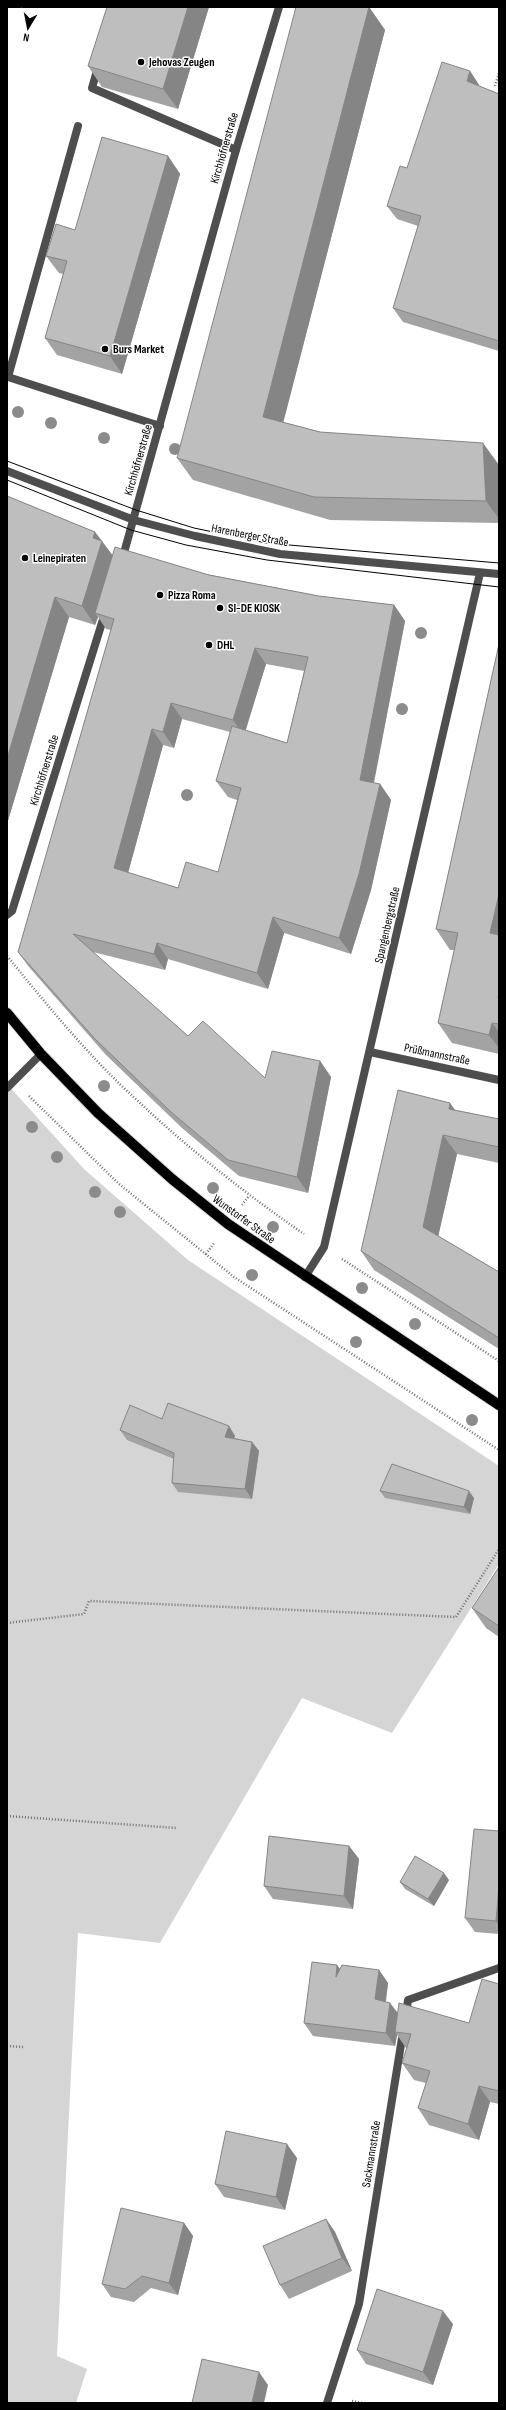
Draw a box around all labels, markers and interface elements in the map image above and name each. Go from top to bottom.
north arrow [8,8,48,48]
text: N [22,30,30,44]
place label: Jehovas Zeugen [148,55,214,70]
marker: Jehovas Zeugen [136,57,146,67]
street label: Kirchhöfnerstraße [207,111,242,185]
place label: Burs Market [113,342,164,357]
marker: Burs Market [100,344,110,354]
street label: Kirchhöfnerstraße [121,423,156,497]
street label: Harenberger Straße [210,521,290,550]
place label: Leinepiraten [33,551,86,566]
marker: Leinepiraten [20,553,30,563]
place label: Pizza Roma [168,588,216,603]
marker: Pizza Roma [155,590,165,600]
place label: SI-DE KIOSK [228,601,280,616]
marker: SI-DE KIOSK [215,603,225,613]
place label: DHL [217,638,235,653]
marker: DHL [204,640,214,650]
street label: Kirchhöfnerstraße [27,733,62,807]
street label: Spangenbergstraße [371,885,404,965]
street label: Prüßmannstraße [403,1040,471,1069]
street label: Wunstorfer Straße [209,1192,278,1247]
street label: Sackmannstraße [359,2119,384,2189]

